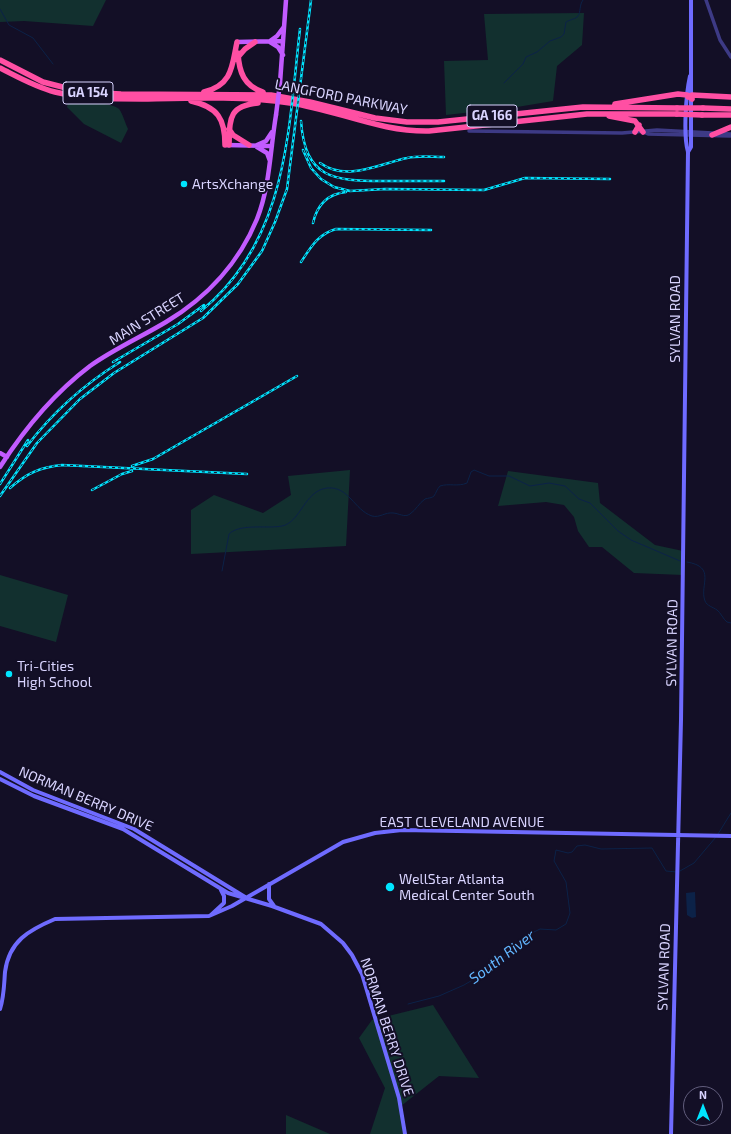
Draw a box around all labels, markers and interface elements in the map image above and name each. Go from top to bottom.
street label: LANGFORD PARKWAY [273,76,409,118]
road number: GA 154 [63,82,113,104]
road number: GA 166 [467,105,517,127]
place label: ArtsXchange [192,176,273,192]
marker: ArtsXchange [179,179,189,189]
street label: SYLVAN ROAD [667,275,683,363]
street label: MAIN STREET [106,289,188,349]
street label: SYLVAN ROAD [663,599,681,687]
place label: Tri-Cities High School [17,658,92,690]
marker: Tri-Cities High School [4,669,14,679]
street label: NORMAN BERRY DRIVE [16,763,156,835]
street label: EAST CLEVELAND AVENUE [380,814,544,830]
place label: WellStar Atlanta Medical Center South [399,871,535,904]
marker: WellStar Atlanta Medical Center South [384,881,396,893]
street label: SYLVAN ROAD [654,923,674,1011]
water label: South River [465,926,539,988]
street label: NORMAN BERRY DRIVE [357,956,417,1098]
north arrow [683,1086,723,1126]
text: N [699,1088,707,1101]

